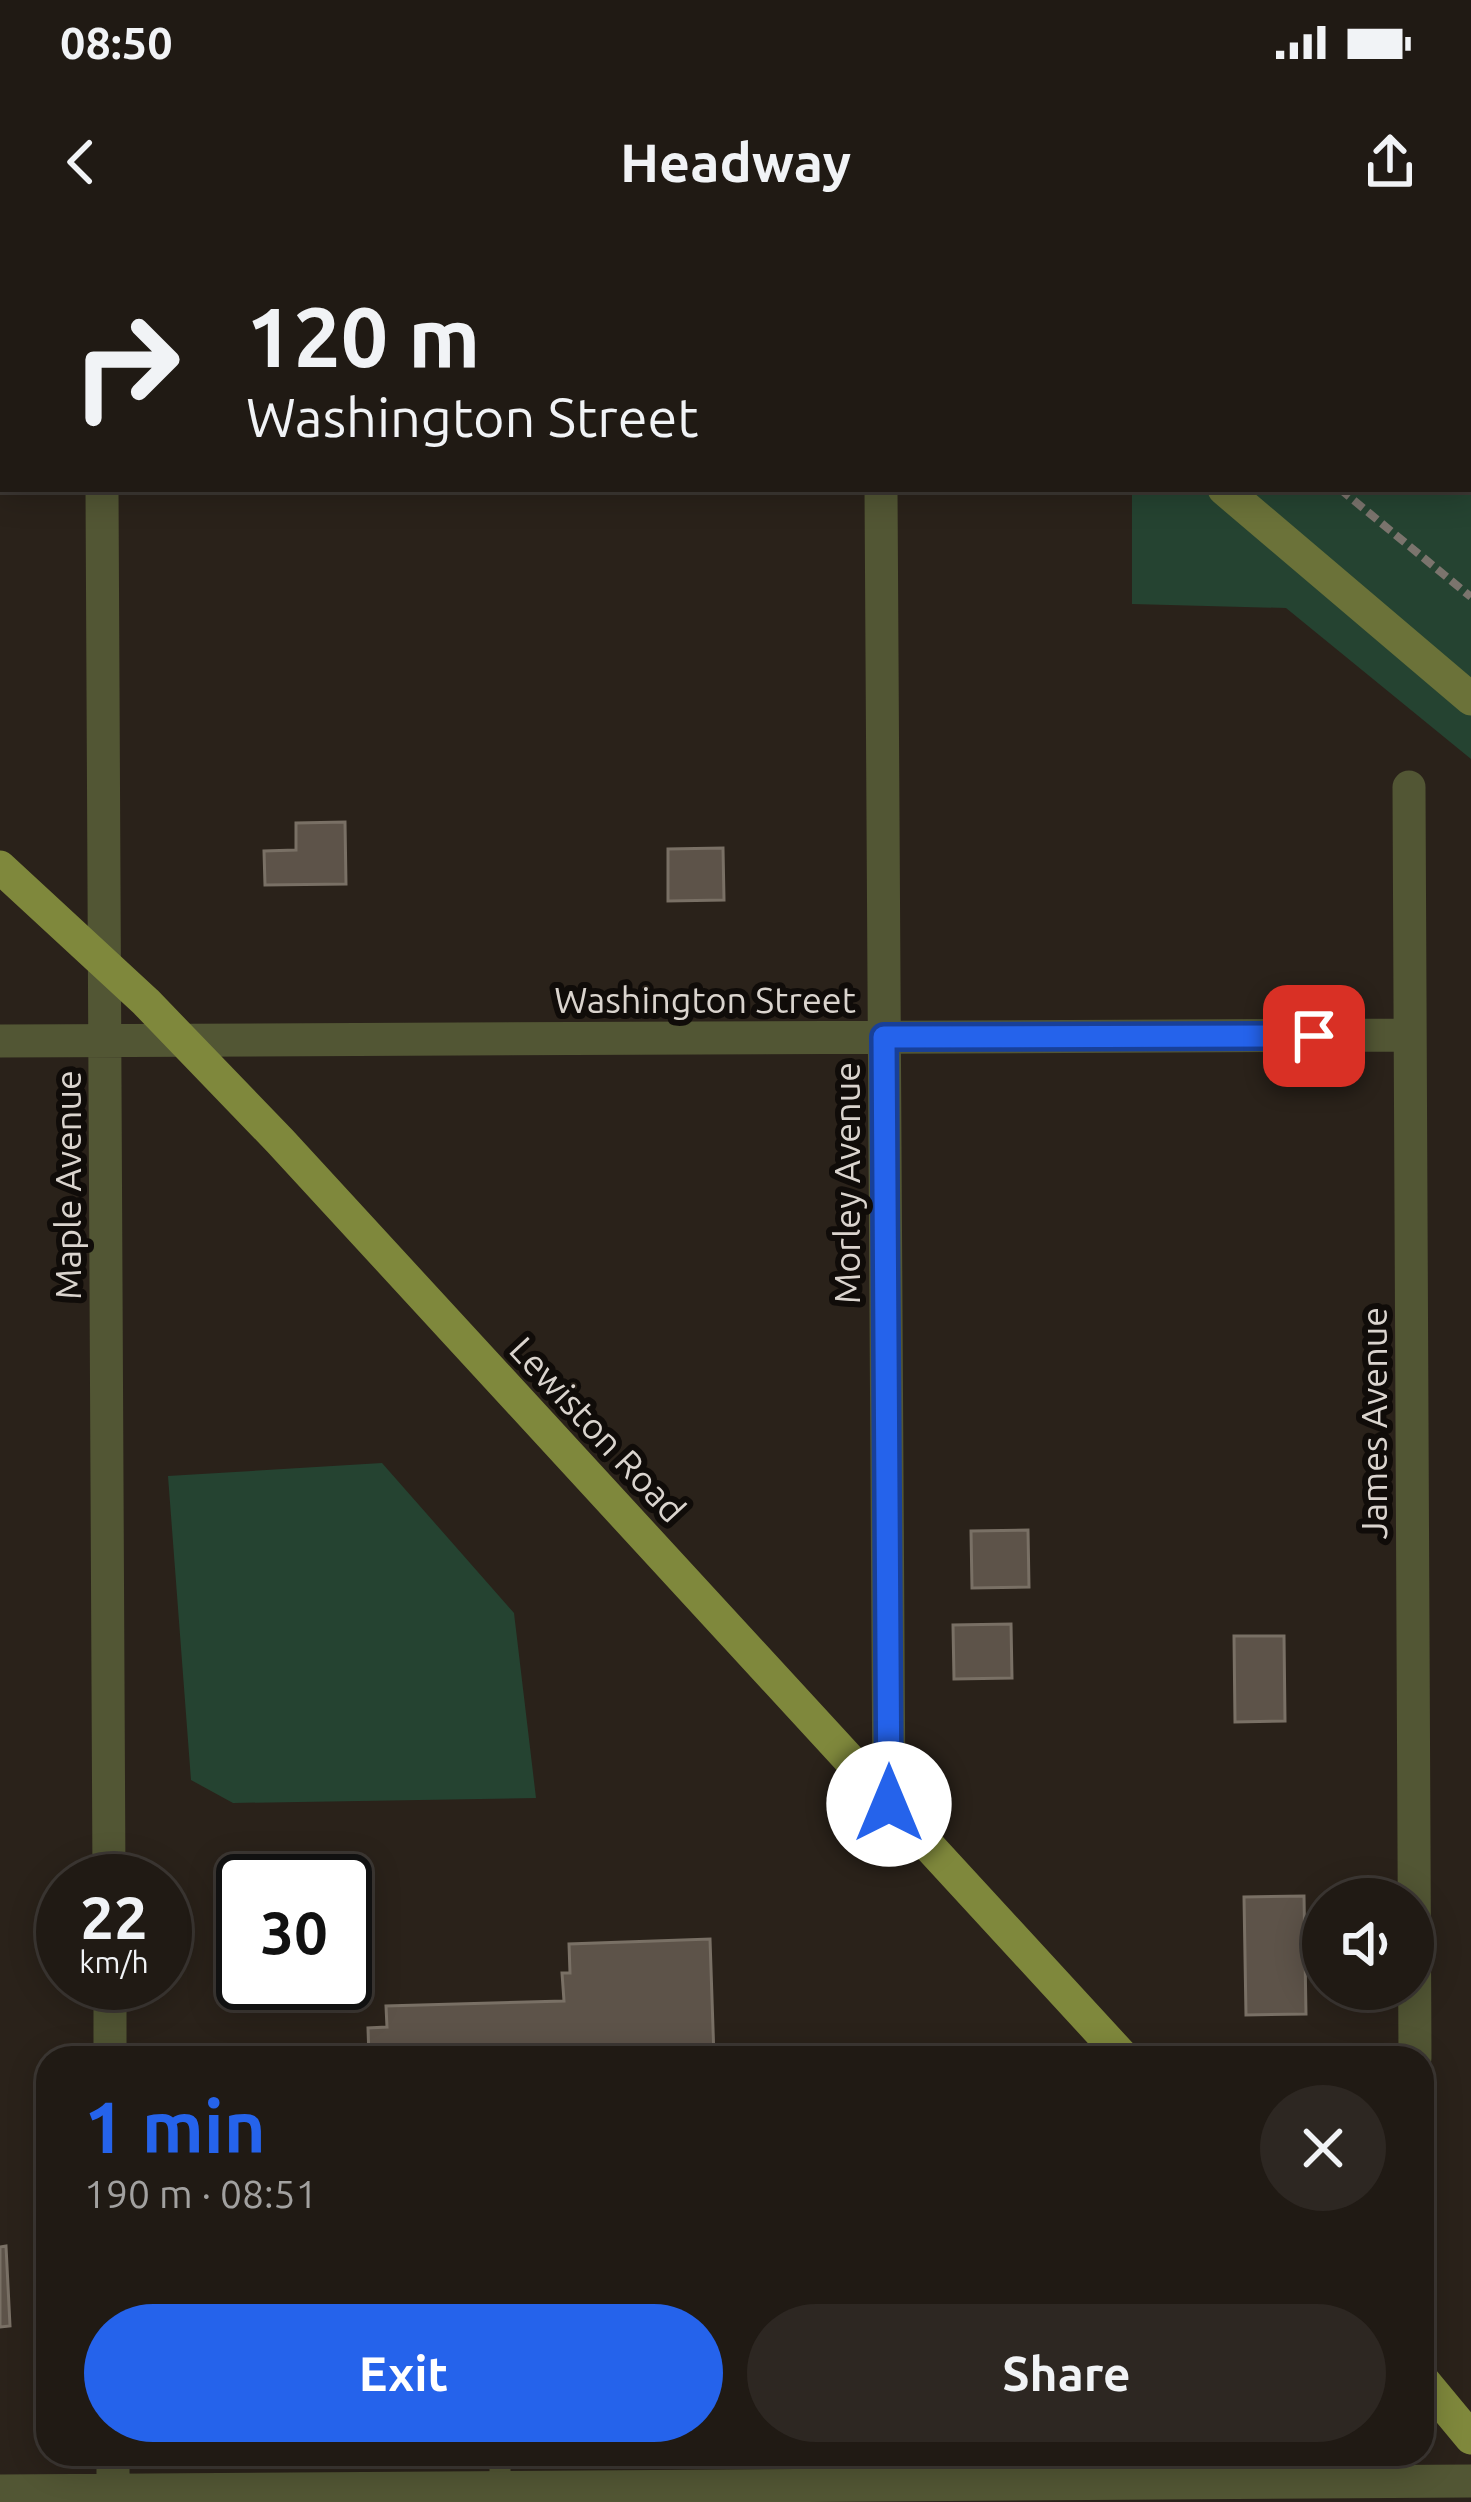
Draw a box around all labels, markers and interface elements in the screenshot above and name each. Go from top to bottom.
text: 08:50 [60,17,173,68]
icon: back [48,129,114,195]
icon: share [1357,129,1423,195]
text: Headway [620,132,851,192]
icon: right [48,288,204,444]
text: 120 m [246,289,480,383]
text: Washington Street [246,387,699,447]
street label: Washington Street [554,979,856,1020]
pin [1263,985,1365,1087]
icon: arrive [1281,1003,1347,1069]
street label: Morley Avenue [826,1062,867,1304]
street label: Maple Avenue [47,1070,88,1300]
street label: James Avenue [1353,1307,1394,1539]
street label: Lewiston Road [502,1328,694,1530]
position arrow [826,1741,952,1867]
speed limit sign: 30 [216,1854,372,2010]
map controls [1302,1878,1434,2010]
button: sound [1302,1878,1434,2010]
text: 22 [80,1883,148,1950]
text: km/h [79,1945,149,1979]
button: close [1260,2085,1386,2211]
text: 1 min [84,2086,266,2167]
text: 190 m · 08:51 [84,2172,318,2215]
button: Exit [84,2304,723,2442]
button: Share [747,2304,1386,2442]

